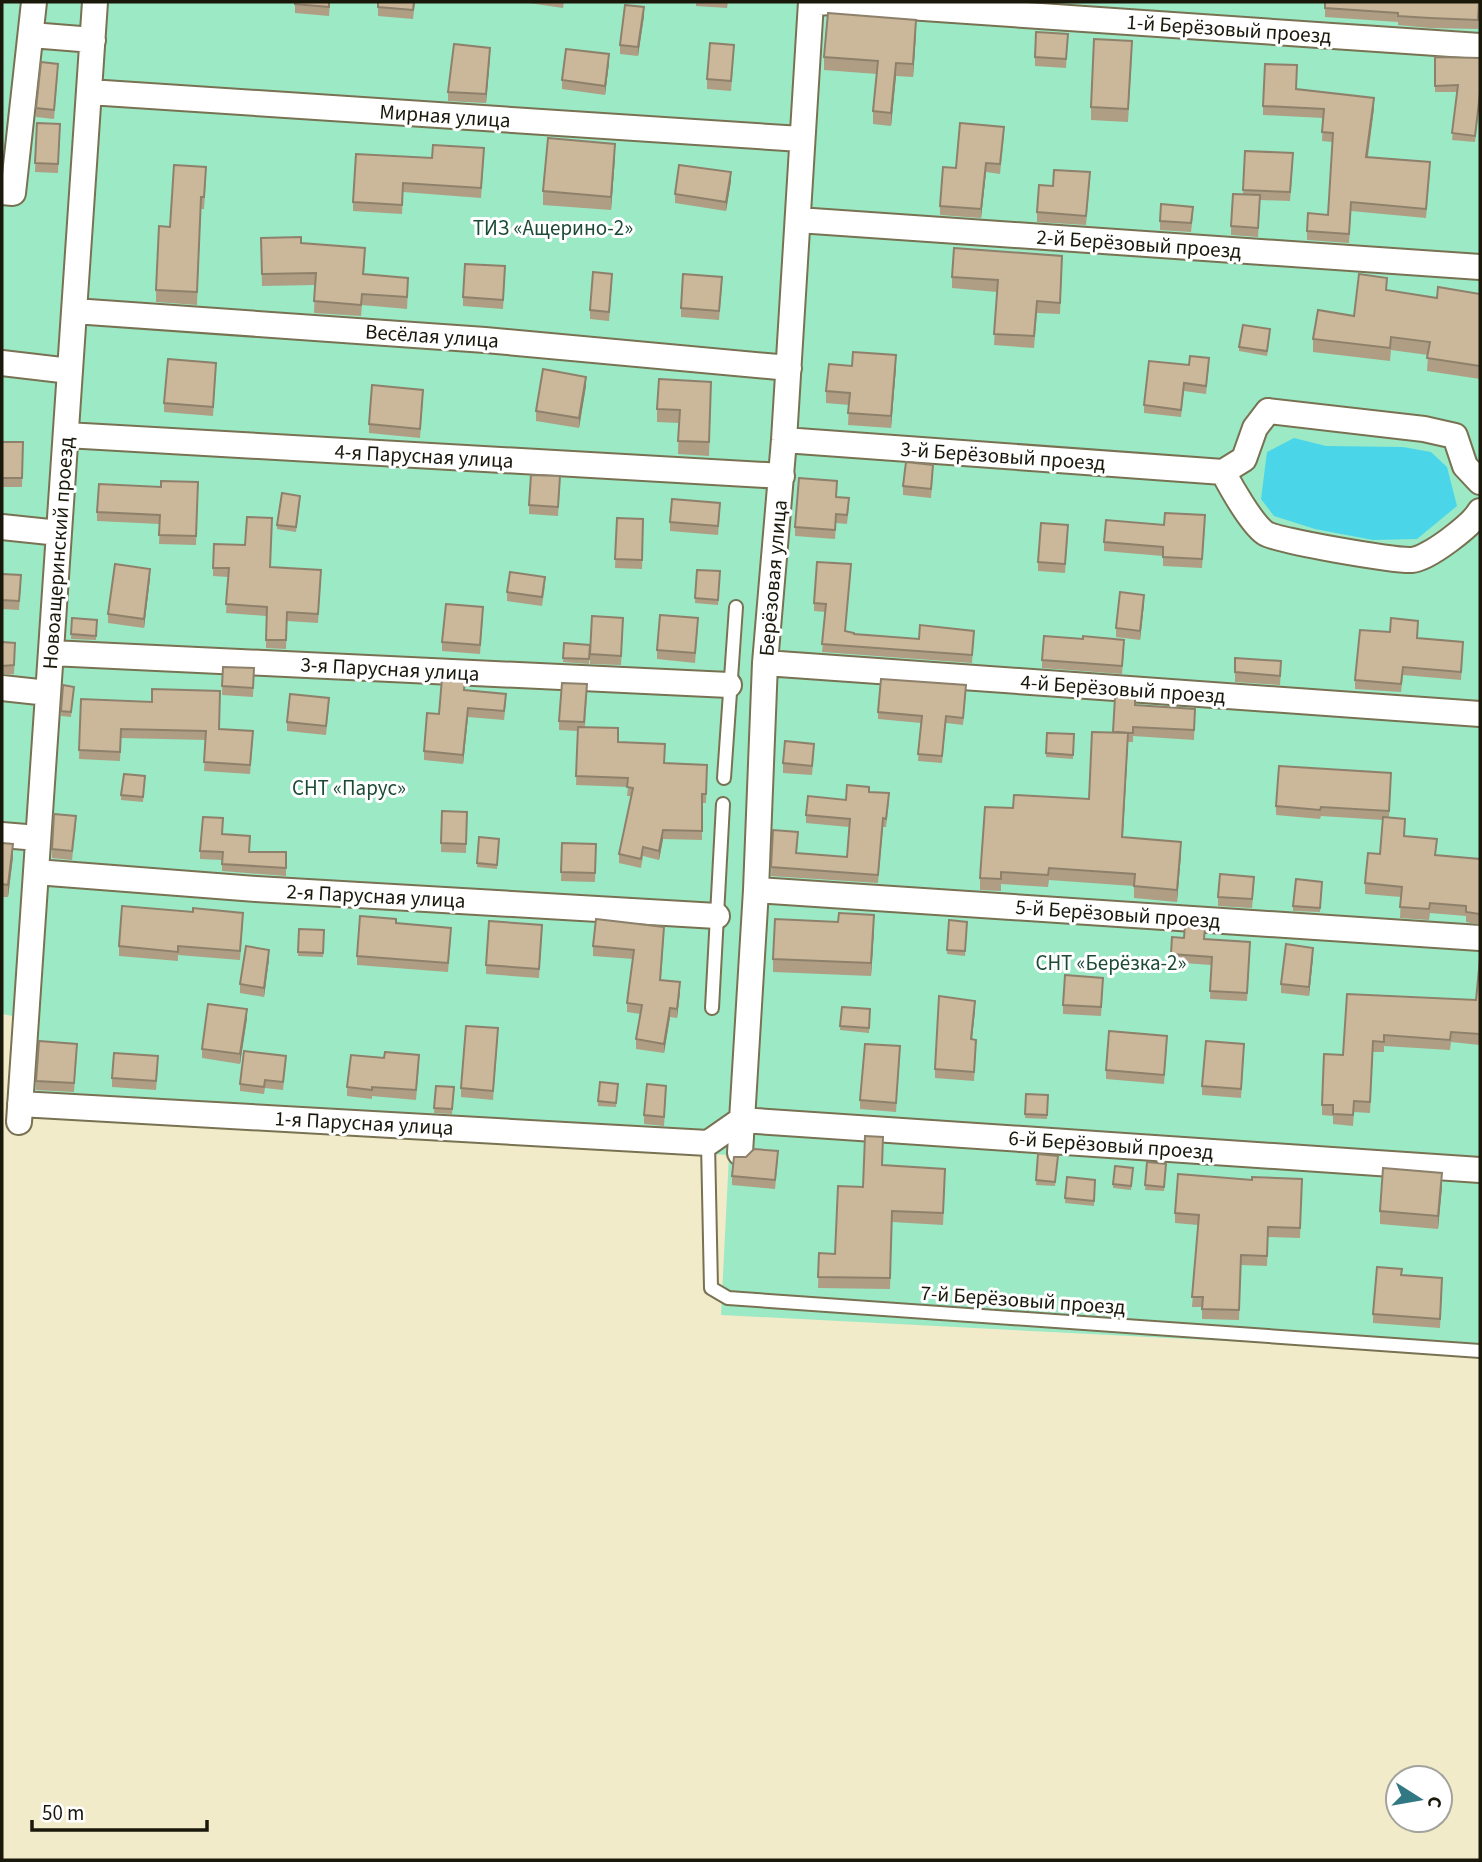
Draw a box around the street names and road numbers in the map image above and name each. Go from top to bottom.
street label: 1-й Берёзовый проезд [1126,7,1332,51]
street label: Мирная улица [378,96,512,136]
street label: 2-й Берёзовый проезд [1036,222,1242,266]
street label: Весёлая улица [364,316,500,356]
street label: 3-й Берёзовый проезд [900,434,1106,478]
street label: Новоащеринский проезд [35,436,81,670]
street label: 4-я Парусная улица [334,436,514,476]
street label: Берёзовая улица [751,499,795,657]
street label: 3-я Парусная улица [300,649,480,689]
street label: 4-й Берёзовый проезд [1020,667,1226,711]
street label: 2-я Парусная улица [286,876,466,916]
street label: 5-й Берёзовый проезд [1015,892,1221,936]
street label: 1-я Парусная улица [274,1103,454,1143]
street label: 6-й Берёзовый проезд [1008,1123,1214,1167]
street label: 7-й Берёзовый проезд [920,1278,1126,1322]

